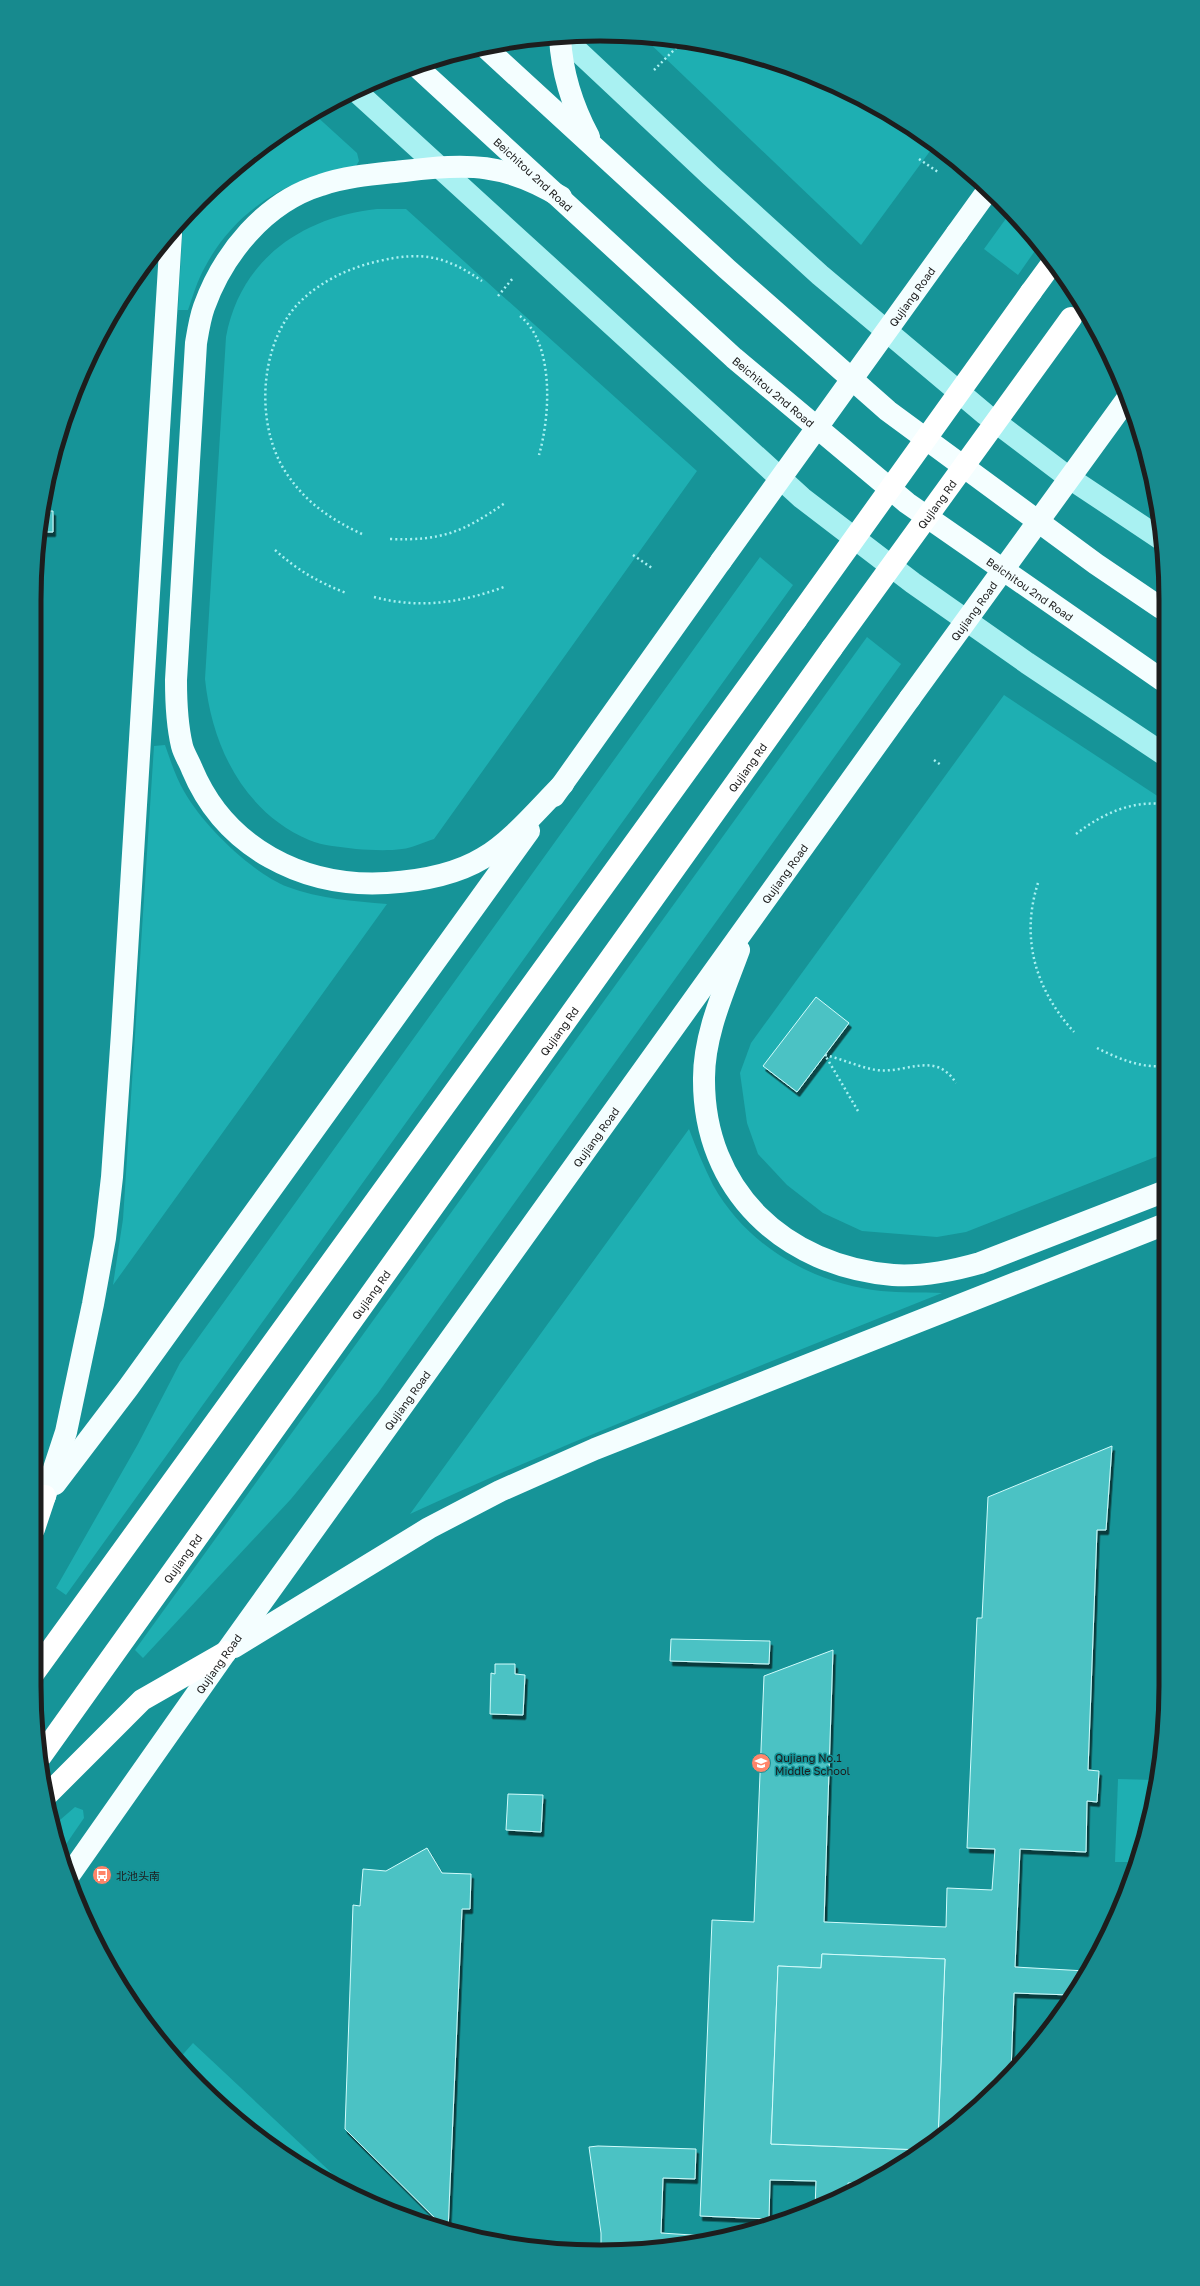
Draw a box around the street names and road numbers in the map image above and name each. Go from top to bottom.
street label: Beichitou 2nd Road [491,134,576,213]
street label: Qujiang Road [886,264,937,329]
street label: Beichitou 2nd Road [730,353,817,429]
street label: Qujiang Rd [914,477,958,531]
street label: Beichitou 2nd Road [985,554,1076,623]
street label: Qujiang Road [948,578,999,643]
street label: Qujiang Rd [725,740,769,794]
street label: Qujiang Road [759,841,810,906]
street label: Qujiang Rd [537,1004,581,1058]
street label: Qujiang Road [570,1104,621,1169]
street label: Qujiang Rd [348,1267,392,1322]
street label: Qujiang Road [381,1368,432,1432]
street label: Qujiang Rd [160,1531,204,1585]
street label: Qujiang Road [193,1631,244,1696]

